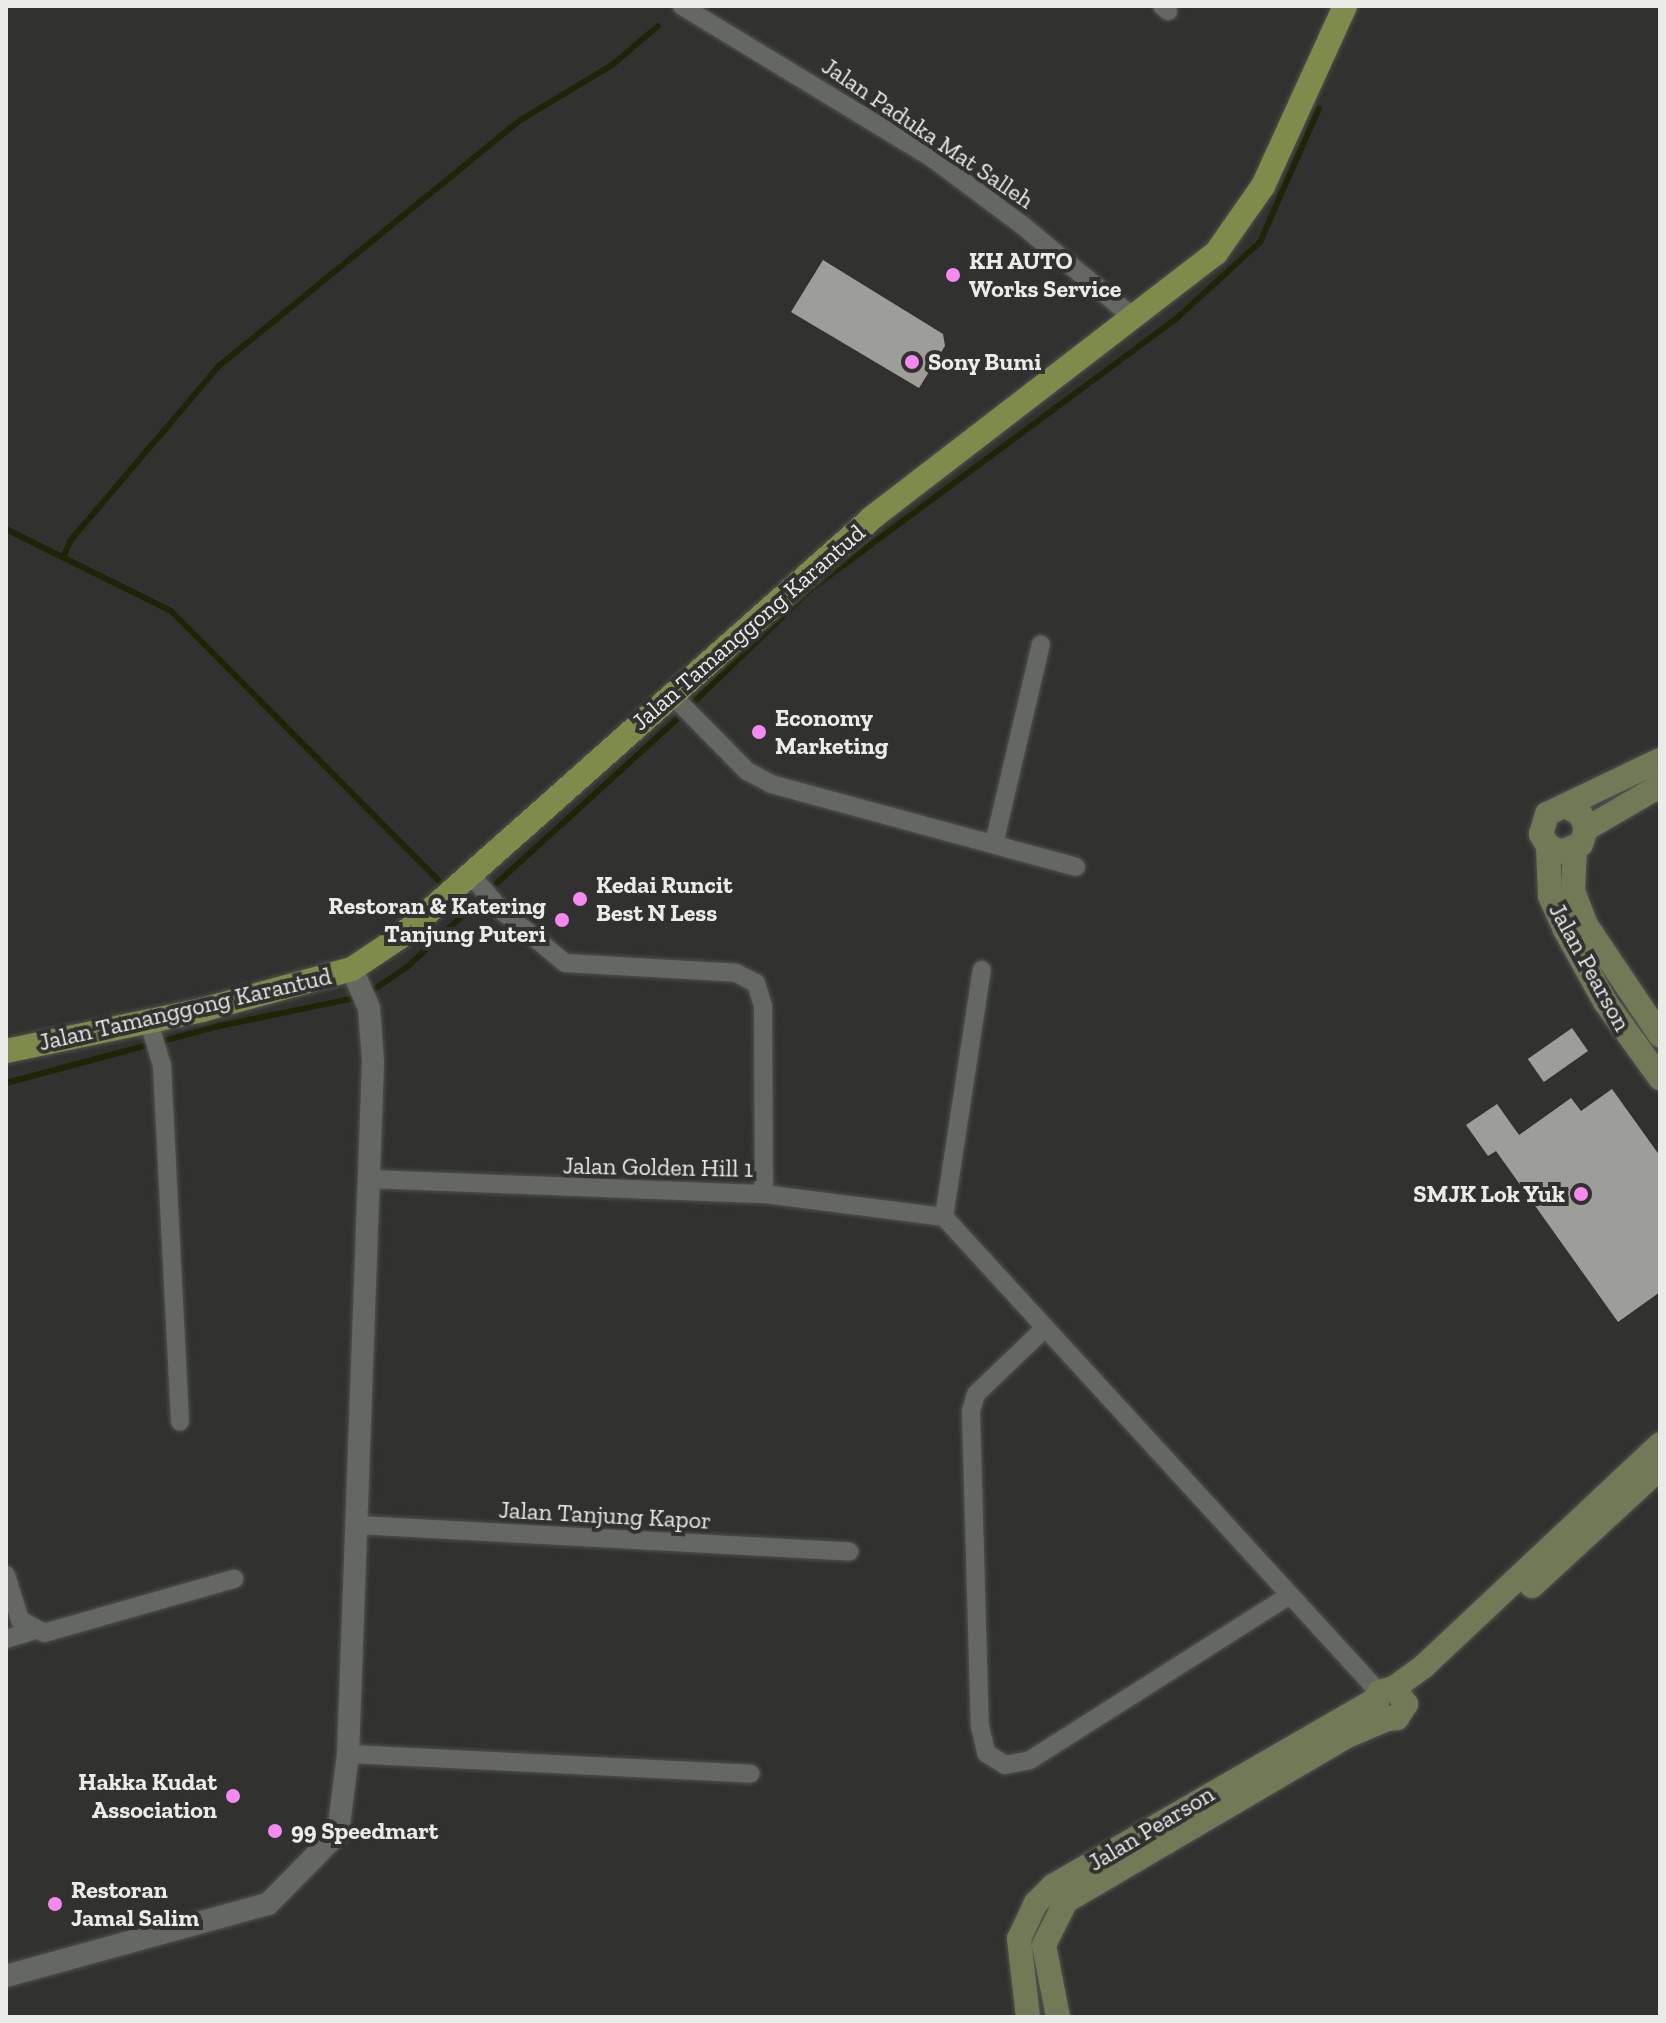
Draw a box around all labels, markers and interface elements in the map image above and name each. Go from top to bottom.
street label: Jalan Paduka Mat Salleh [817,51,1039,215]
place label: KH AUTO Works Service [969,247,1121,303]
marker: KH AUTO Works Service [944,266,962,284]
place label: Sony Bumi [928,348,1042,376]
marker: Sony Bumi [903,353,921,371]
street label: Jalan Tamanggong Karantud [625,518,871,736]
place label: Economy Marketing [775,704,888,760]
marker: Economy Marketing [750,723,768,741]
place label: Kedai Runcit Best N Less [596,871,733,927]
marker: Kedai Runcit Best N Less [571,890,589,908]
place label: Restoran & Katering Tanjung Puteri [328,892,546,948]
street label: Jalan Pearson [1543,898,1637,1036]
marker: Restoran & Katering Tanjung Puteri [553,911,571,929]
street label: Jalan Tamanggong Karantud [36,961,334,1057]
street label: Jalan Golden Hill 1 [563,1151,753,1183]
place label: SMJK Lok Yuk [1412,1180,1565,1208]
marker: SMJK Lok Yuk [1572,1185,1590,1203]
street label: Jalan Tanjung Kapor [498,1495,712,1535]
place label: Hakka Kudat Association [78,1768,217,1824]
street label: Jalan Pearson [1083,1779,1219,1877]
marker: Hakka Kudat Association [224,1787,242,1805]
place label: 99 Speedmart [291,1817,438,1845]
marker: 99 Speedmart [266,1822,284,1840]
place label: Restoran Jamal Salim [71,1876,199,1932]
marker: Restoran Jamal Salim [46,1895,64,1913]

